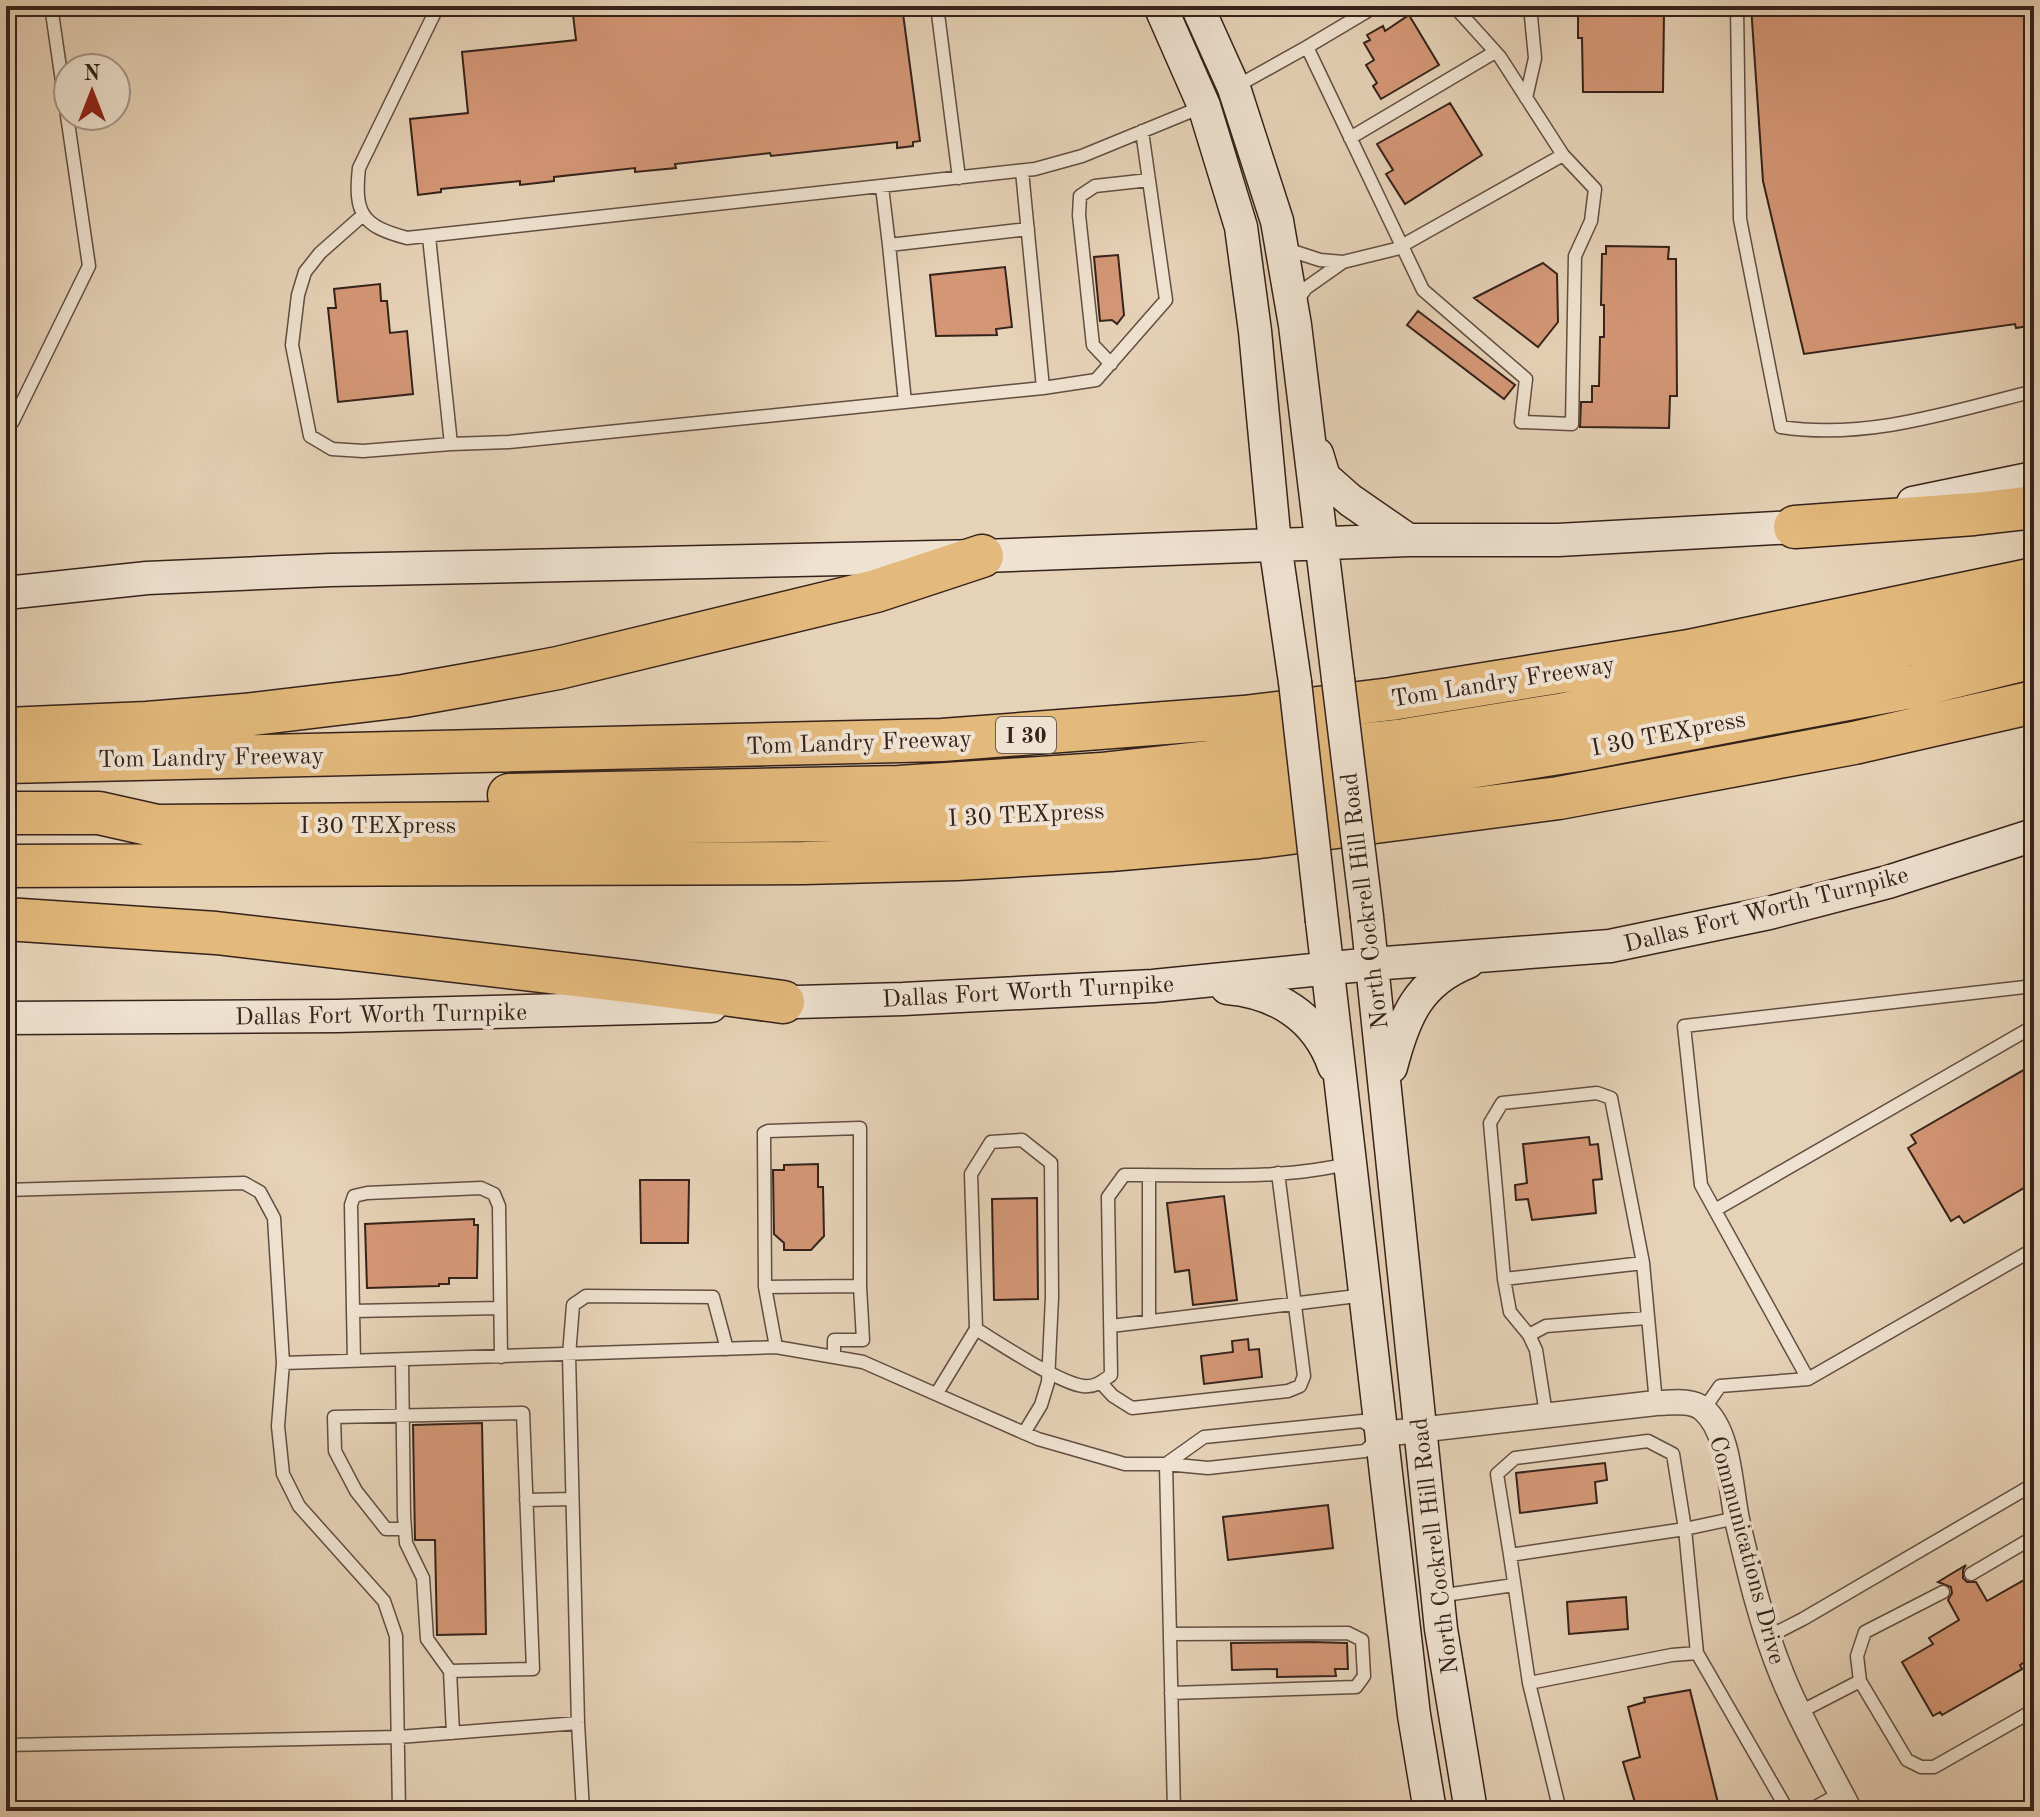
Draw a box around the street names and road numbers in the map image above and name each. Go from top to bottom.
street label: Tom Landry Freeway [1390,653,1617,713]
street label: I 30 TEXpress [1589,708,1748,762]
road number: I 30 [996,717,1056,753]
street label: Tom Landry Freeway [746,728,973,760]
street label: Tom Landry Freeway [98,745,325,773]
street label: North Cockrell Hill Road [1338,771,1394,1030]
street label: I 30 TEXpress [947,800,1105,832]
street label: I 30 TEXpress [300,815,456,839]
street label: Dallas Fort Worth Turnpike [1622,864,1911,958]
street label: Dallas Fort Worth Turnpike [882,973,1175,1013]
street label: Dallas Fort Worth Turnpike [235,1001,527,1031]
street label: North Cockrell Hill Road [1408,1416,1464,1675]
street label: Communications Drive [1704,1434,1788,1667]

